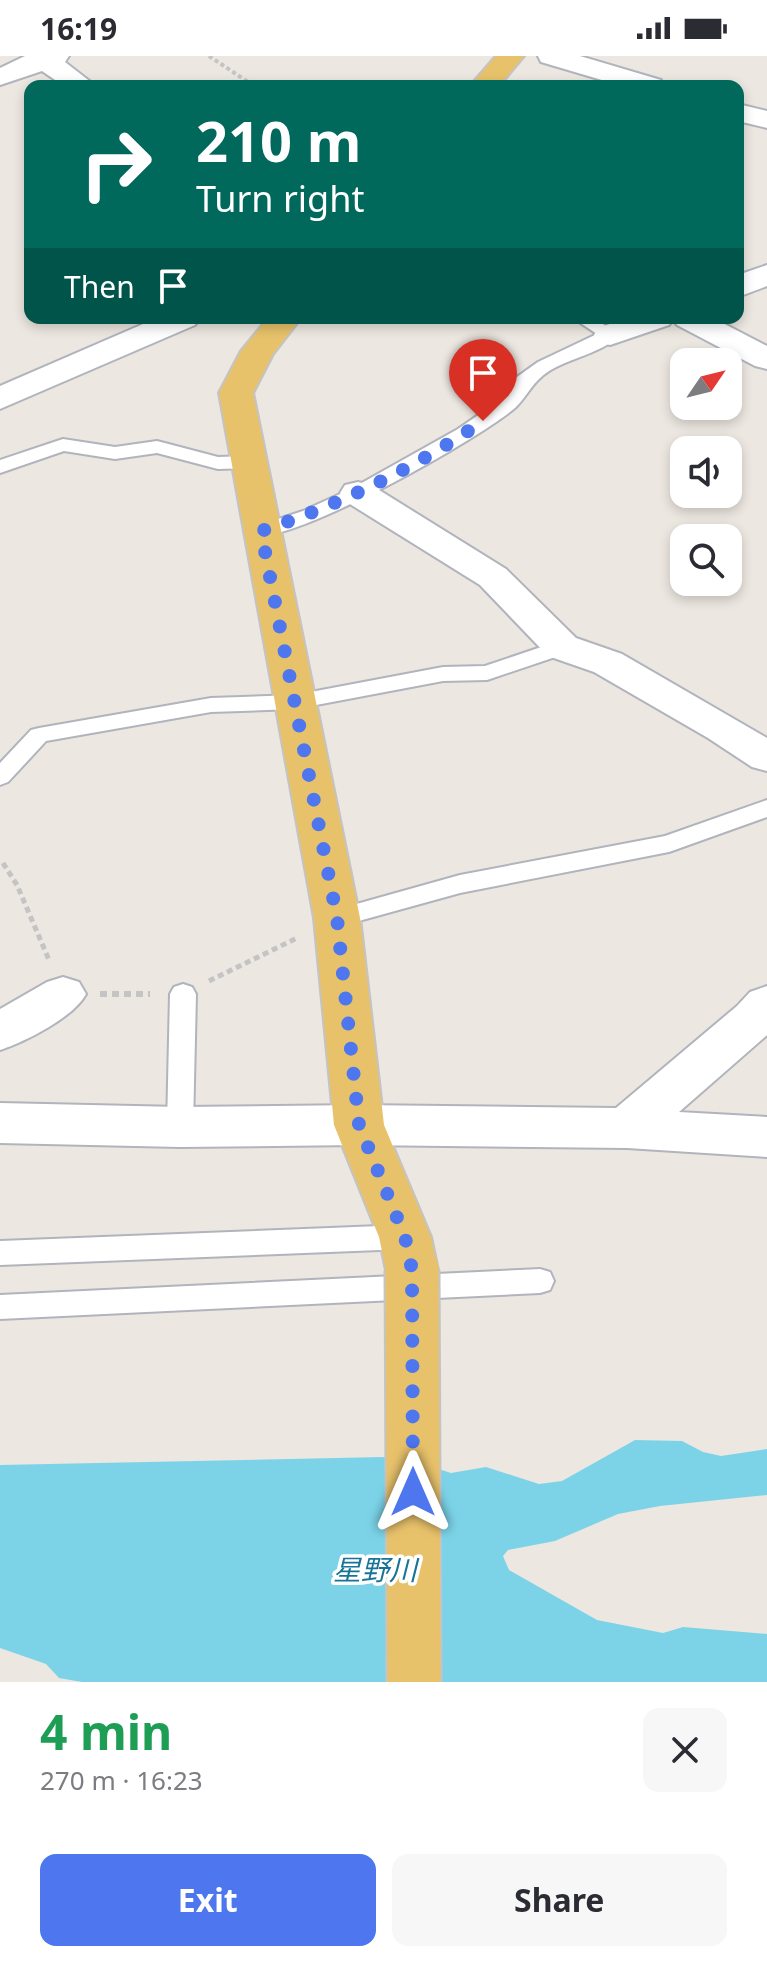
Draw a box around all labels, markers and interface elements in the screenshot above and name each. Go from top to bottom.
text: 16:19 [40,8,117,49]
text: 210 m [196,102,361,178]
icon: right [64,112,168,216]
text: Turn right [196,174,364,223]
icon: arrive [151,264,195,308]
text: Then [64,266,135,307]
pin [449,339,517,421]
north arrow [670,348,742,420]
map controls [670,348,742,596]
icon: arrive [461,351,505,395]
button: sound [670,436,742,508]
button: search [670,524,742,596]
position arrow [371,1450,455,1534]
water label: 星野川 [333,1550,420,1588]
text: 4 min [40,1699,172,1764]
button: close [643,1708,727,1792]
text: 270 m · 16:23 [40,1762,203,1798]
button: Exit [40,1854,376,1946]
button: Share [392,1854,727,1946]

